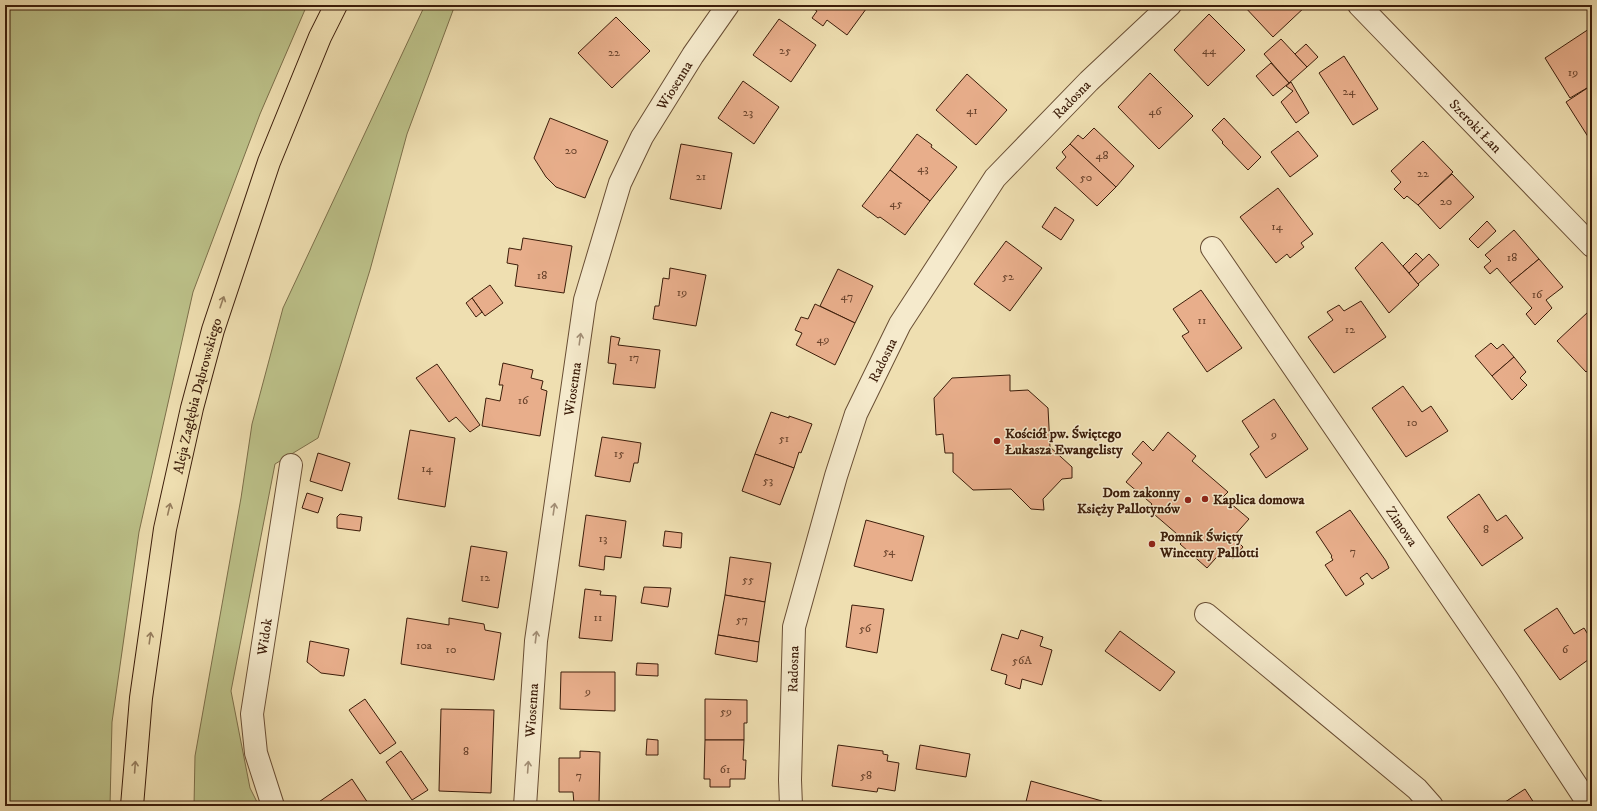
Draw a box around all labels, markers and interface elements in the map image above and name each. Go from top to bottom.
house number: 25 [779,43,791,58]
house number: 44 [1202,43,1217,58]
house number: 22 [608,45,620,60]
street label: Wiosenna [653,58,697,114]
house number: 19 [1568,65,1578,80]
street label: Radosna [1049,77,1095,123]
house number: 24 [1343,84,1356,99]
street label: Szeroki Łan [1445,96,1506,158]
house number: 41 [966,103,978,118]
house number: 46 [1148,104,1162,119]
house number: 23 [743,105,753,120]
house number: 20 [565,143,577,158]
house number: 48 [1096,148,1108,163]
house number: 43 [917,161,929,176]
house number: 22 [1417,166,1429,181]
house number: 21 [696,169,706,184]
house number: 50 [1080,170,1092,185]
house number: 20 [1440,194,1452,209]
house number: 45 [890,196,902,211]
house number: 14 [1271,219,1284,234]
house number: 18 [1507,250,1517,265]
house number: 18 [537,268,547,283]
house number: 52 [1002,269,1014,284]
house number: 19 [677,285,687,300]
house number: 16 [1532,287,1543,302]
house number: 47 [841,289,853,304]
one-way arrow [219,296,226,309]
house number: 11 [1198,313,1206,328]
street label: Aleja Zagłębia Dąbrowskiego [170,315,227,476]
house number: 12 [1345,322,1355,337]
one-way arrow [576,332,584,345]
house number: 49 [817,332,829,347]
street label: Radosna [865,335,902,386]
house number: 17 [629,350,639,365]
street label: Wiosenna [560,361,586,418]
house number: 16 [518,393,529,408]
house number: 10 [1407,415,1417,430]
place label: Kościół pw. Świętego Łukasza Ewangelisty [1005,425,1123,459]
house number: 9 [1270,427,1277,442]
house number: 51 [779,431,789,446]
marker: Kościół pw. Świętego Łukasza Ewangelisty [992,436,1002,446]
house number: 15 [614,446,624,461]
house number: 14 [421,461,434,476]
house number: 53 [763,473,773,488]
place label: Dom zakonny Księży Pallotynów [1077,484,1181,518]
place label: Kaplica domowa [1213,491,1306,509]
marker: Kaplica domowa [1200,494,1210,504]
marker: Dom zakonny Księży Pallotynów [1183,495,1193,505]
one-way arrow [166,503,174,516]
one-way arrow [550,503,558,516]
street label: Zimowa [1381,503,1421,550]
house number: 8 [1483,522,1489,537]
place label: Pomnik Święty Wincenty Pallotti [1159,528,1259,562]
house number: 13 [599,531,607,546]
marker: Pomnik Święty Wincenty Pallotti [1147,539,1157,549]
house number: 54 [883,544,896,559]
house number: 7 [1350,544,1356,559]
house number: 12 [480,570,490,585]
house number: 55 [742,572,754,587]
house number: 11 [594,610,602,625]
house number: 57 [736,612,748,627]
street label: Widok [253,617,277,658]
house number: 56 [859,621,872,636]
one-way arrow [532,631,540,644]
one-way arrow [146,632,154,645]
house number: 10a [416,638,433,653]
house number: 10 [446,642,456,657]
house number: 6 [1562,642,1569,657]
street label: Radosna [784,645,804,693]
house number: 56A [1012,653,1032,668]
street label: Wiosenna [522,683,543,739]
house number: 9 [584,684,591,699]
house number: 59 [720,704,732,719]
house number: 8 [463,744,469,759]
one-way arrow [132,761,139,774]
one-way arrow [524,761,531,774]
house number: 61 [720,762,730,777]
house number: 7 [576,768,582,783]
house number: 58 [860,768,872,783]

